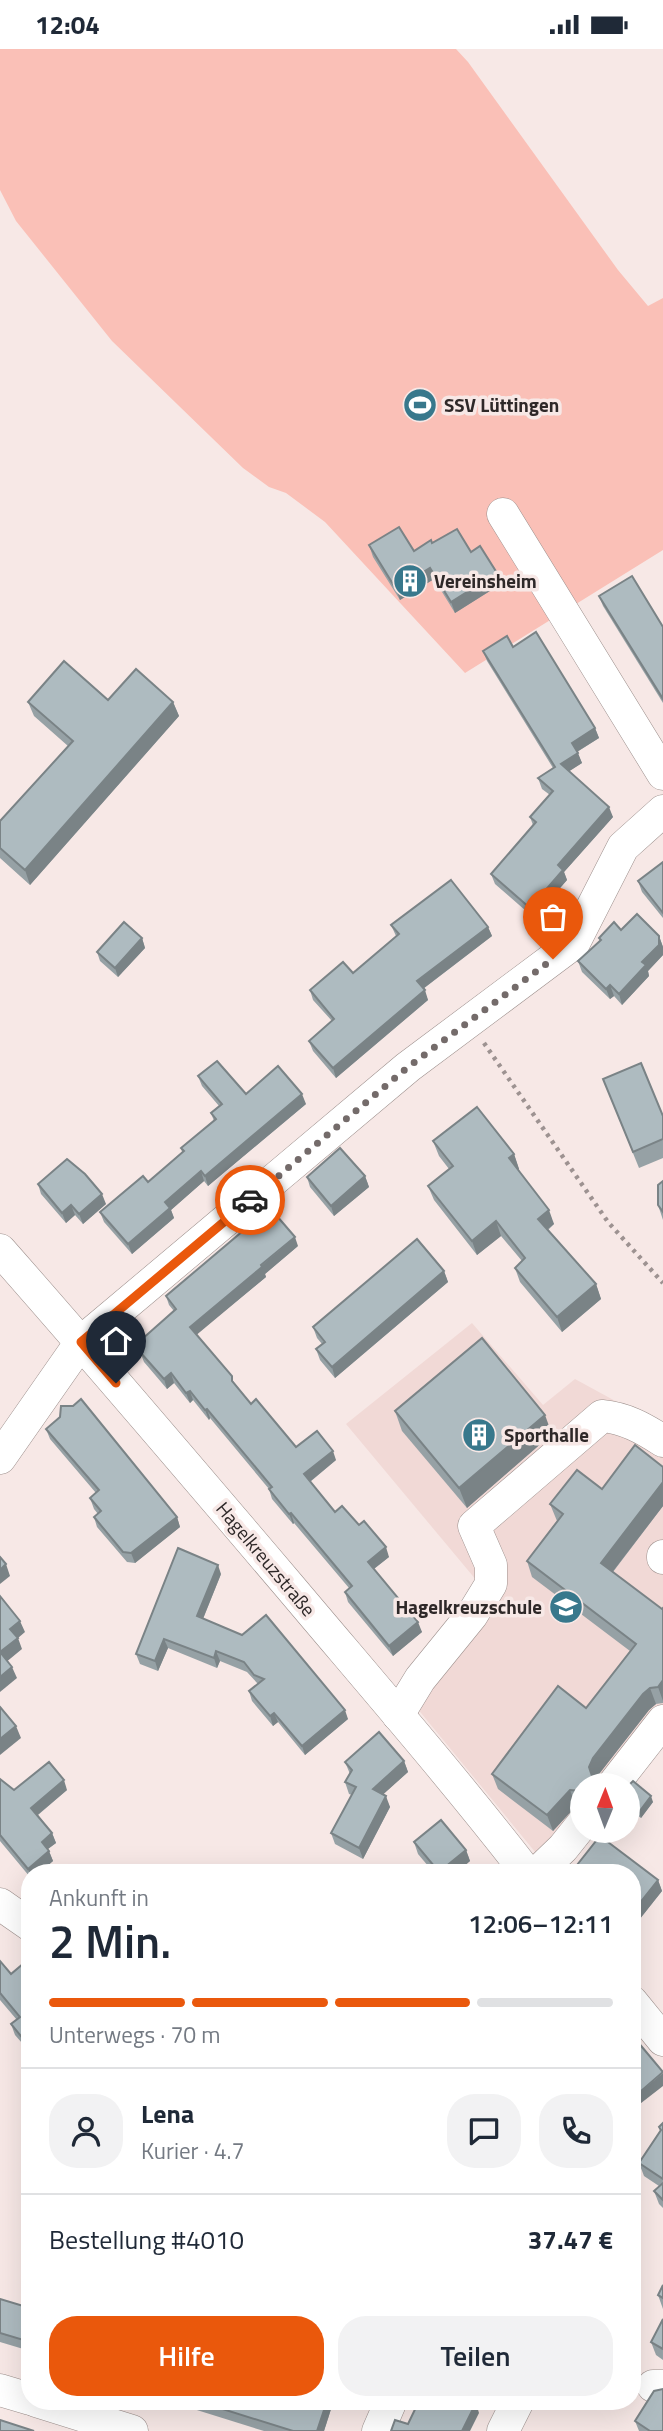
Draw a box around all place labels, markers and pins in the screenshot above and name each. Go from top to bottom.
sports icon: SSV Lüttingen [401,386,439,424]
place label: SSV Lüttingen [444,390,559,419]
building icon: Vereinsheim [391,562,429,600]
place label: Vereinsheim [434,566,537,595]
pin [523,887,583,959]
pin [86,1311,146,1383]
building icon: Sporthalle [460,1416,498,1454]
place label: Sporthalle [504,1420,589,1449]
school or university icon: Hagelkreuzschule [547,1588,585,1626]
place label: Hagelkreuzschule [396,1592,542,1621]

